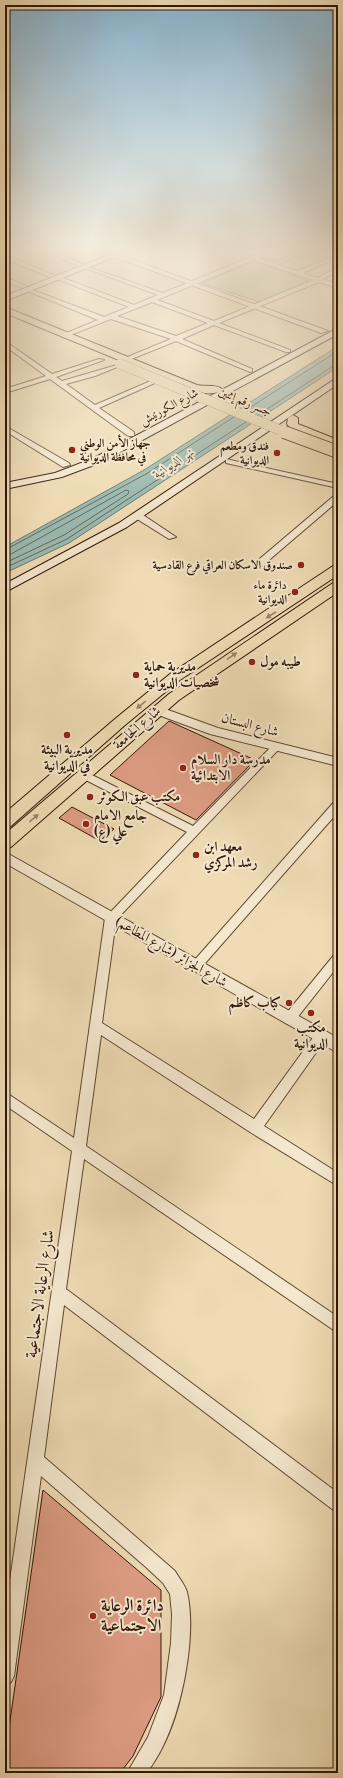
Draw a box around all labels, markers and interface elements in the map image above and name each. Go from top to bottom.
street label: جسر رقم إثنين [215,384,274,423]
street label: شارع الكورنيش [137,385,202,431]
place label: جهاز الأمن الوطني في محافظة الديوانية [80,434,151,467]
place label: فندق ومطعم الديوانية [220,439,269,468]
water label: نهر الديوانية [150,444,197,483]
marker: جهاز الأمن الوطني في محافظة الديوانية [67,445,77,455]
marker: فندق ومطعم الديوانية [272,448,282,458]
place label: صندوق الاسكان العراقي فرع القادسية [153,558,293,576]
marker: صندوق الاسكان العراقي فرع القادسية [296,560,306,570]
place label: دائرة ماء الديوانية [254,578,287,607]
marker: دائرة ماء الديوانية [290,587,300,597]
one-way arrow [265,611,277,618]
one-way arrow [227,652,238,660]
place label: طيبه مول [260,653,301,671]
marker: طيبه مول [247,657,257,667]
place label: مديرية حماية شخصيات الديوانية [144,658,220,692]
marker: مديرية حماية شخصيات الديوانية [131,670,141,680]
one-way arrow [136,700,147,709]
street label: شارع الجامعة [109,702,166,755]
street label: شارع البستان [219,709,281,743]
marker: مديرية البيئة في الديوانية [62,730,72,740]
place label: مديرية البيئة في الديوانية [41,741,93,777]
place label: مدرسة دار السلام الابتدائية [191,751,271,785]
marker: مدرسة دار السلام الابتدائية [178,763,188,773]
place label: مكتب عبق الكوثر [96,788,180,806]
marker: مكتب عبق الكوثر [85,792,95,802]
place label: جامع الامام علي (ع) [94,807,148,845]
one-way arrow [29,813,40,822]
marker: جامع الامام علي (ع) [81,819,91,829]
place label: معهد ابن رشد المركزي [204,838,258,874]
marker: معهد ابن رشد المركزي [191,850,201,860]
street label: شارع الجزائر (شارع المطاعم) [110,913,230,995]
place label: كباب كاظم [229,994,281,1015]
marker: كباب كاظم [284,998,294,1008]
marker: مكتب الديوانية [306,1008,316,1018]
place label: مكتب الديوانية [294,1019,328,1053]
street label: شارع الرعاية الاجتماعية [20,1228,62,1360]
place label: دائرة الرعاية الاجتماعية [101,1595,164,1637]
marker: دائرة الرعاية الاجتماعية [88,1611,98,1621]

